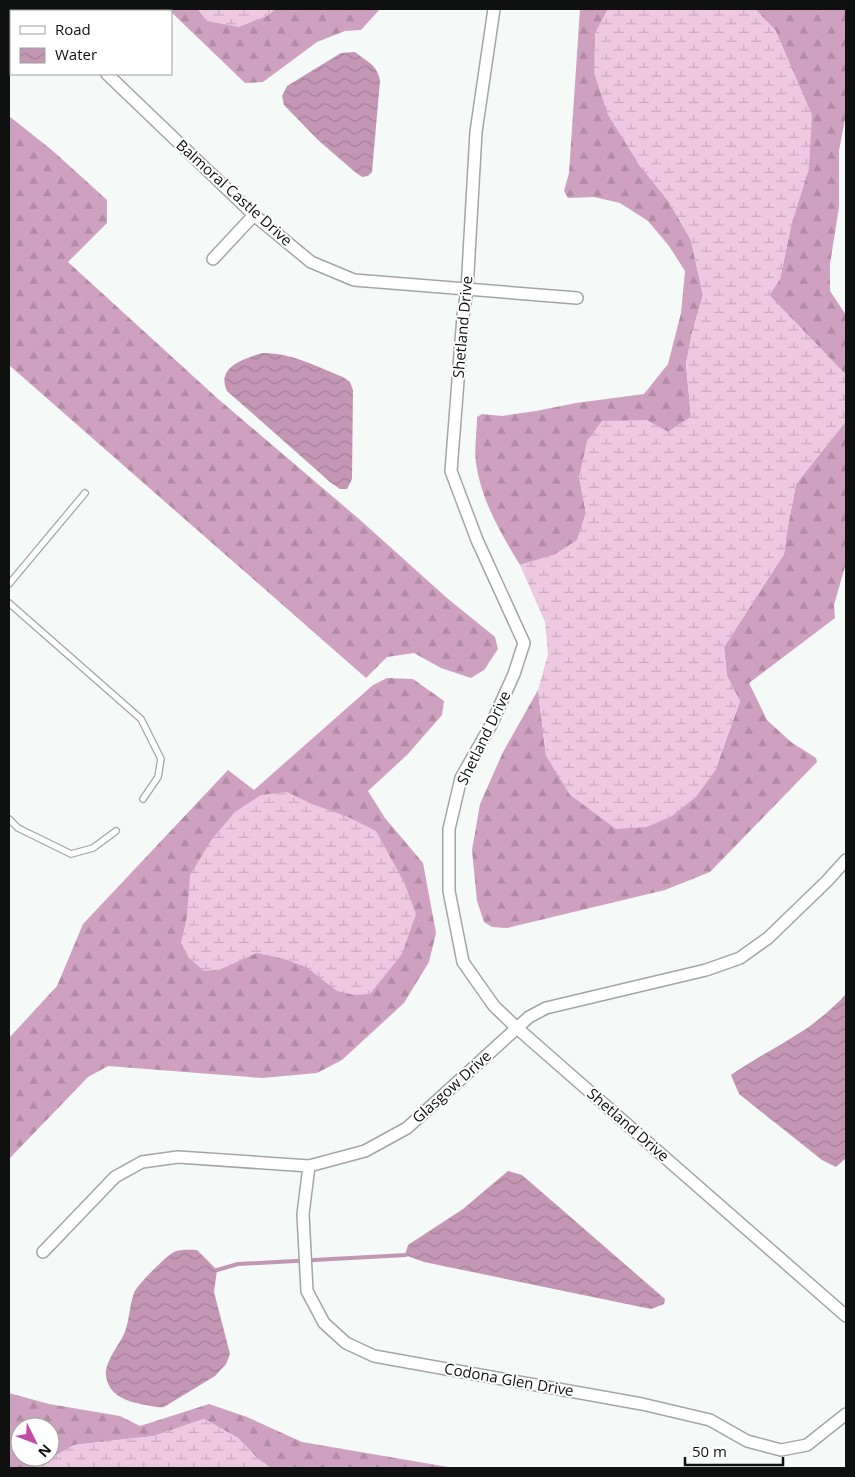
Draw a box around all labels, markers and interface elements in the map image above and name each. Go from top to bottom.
legend [10,10,172,75]
text: Road [55,19,91,39]
text: Water [55,44,97,64]
street label: Balmoral Castle Drive [172,135,297,250]
street label: Shetland Drive [448,275,476,379]
street label: Shetland Drive [452,687,515,788]
street label: Glasgow Drive [408,1046,495,1127]
street label: Shetland Drive [583,1083,674,1165]
street label: Codona Glen Drive [443,1358,575,1400]
north arrow [10,1417,60,1467]
scale bar [685,1434,782,1466]
text: N [34,1440,56,1462]
text: 50 m [692,1441,727,1461]

